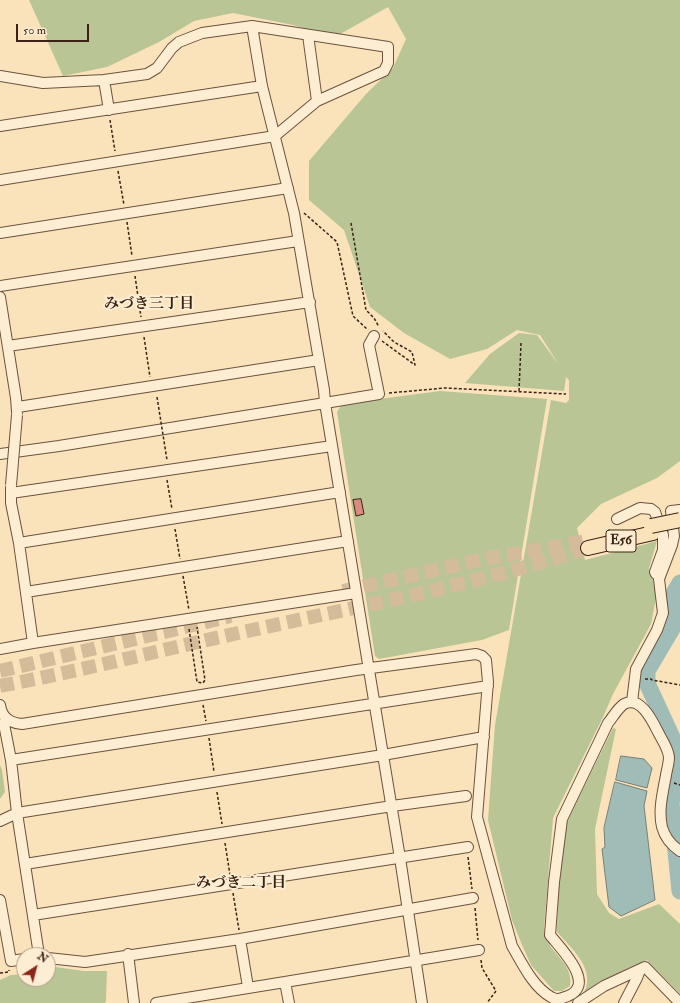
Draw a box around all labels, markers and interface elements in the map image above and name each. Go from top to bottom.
scale bar [18,16,91,42]
text: 50 m [23,23,46,38]
district label: みづき三丁目 [104,296,194,314]
road number: E56 [606,530,636,552]
district label: みづき二丁目 [196,875,286,893]
north arrow [16,947,56,987]
text: N [35,950,51,966]

